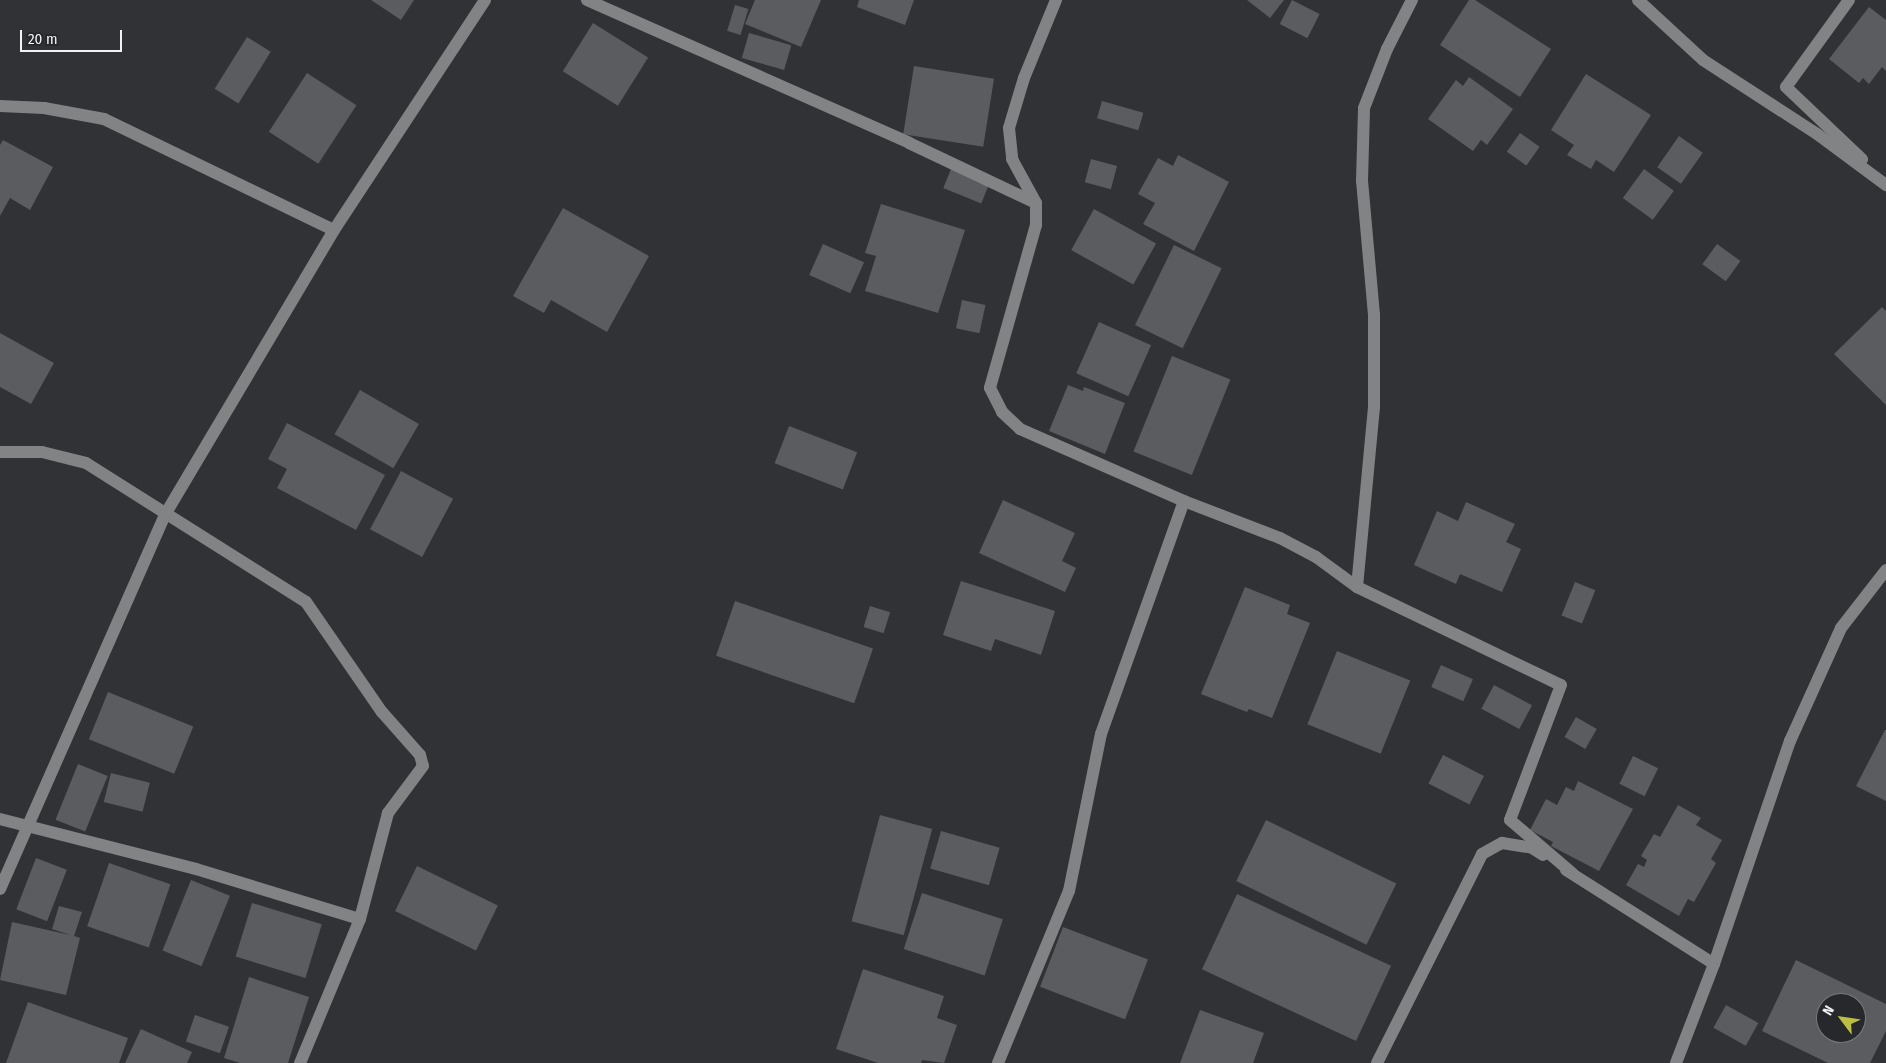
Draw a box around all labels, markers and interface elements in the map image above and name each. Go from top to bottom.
scale bar [22,20,125,52]
text: 20 m [28,30,58,48]
north arrow [1816,993,1866,1043]
text: N [1819,1003,1838,1019]

